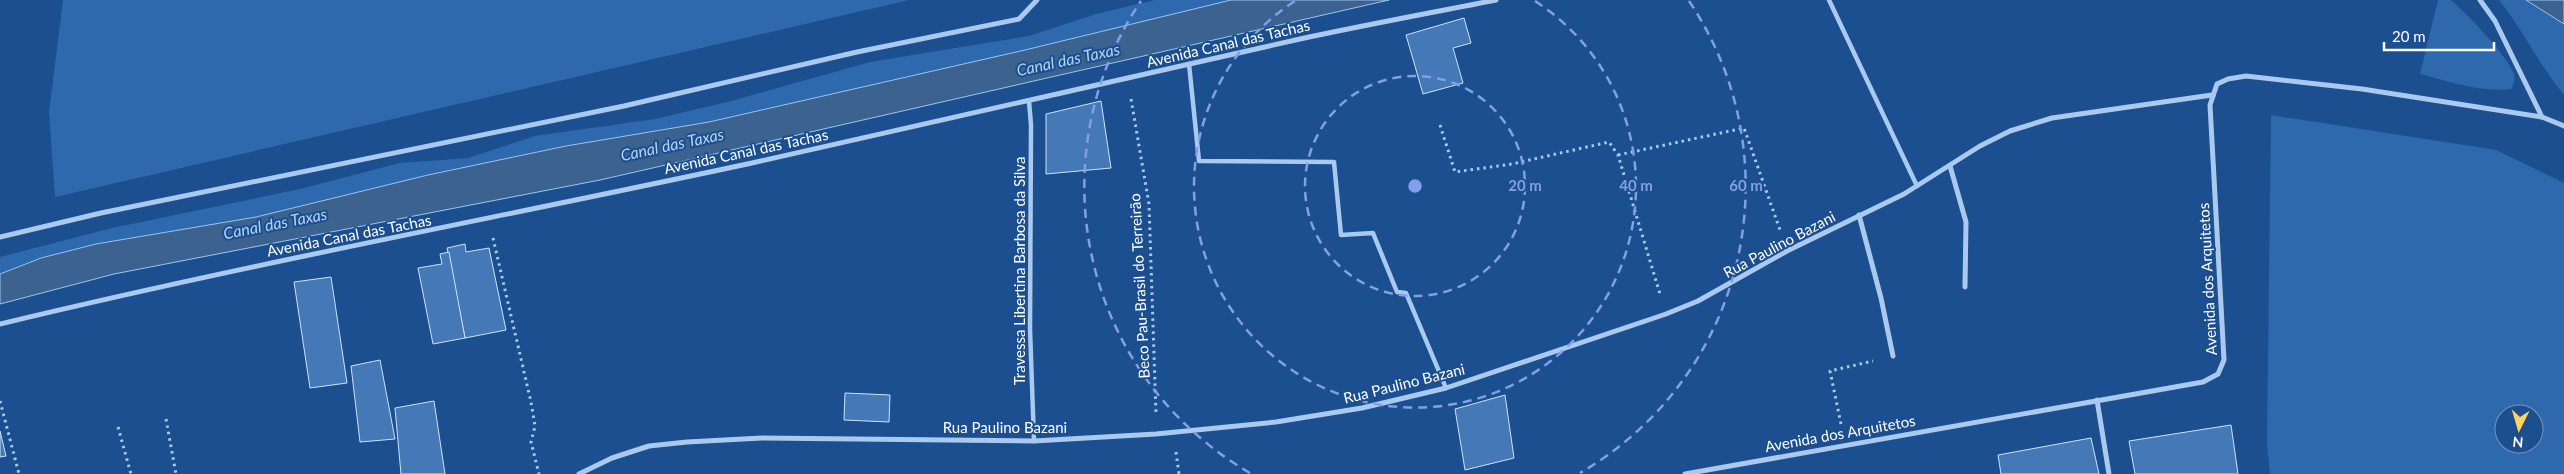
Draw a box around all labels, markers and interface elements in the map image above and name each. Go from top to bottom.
street label: Avenida Canal das Tachas [1145,15,1311,71]
scale bar [2384,20,2494,52]
text: 20 m [2392,27,2426,45]
water label: Canal das Taxas [1015,39,1122,79]
water label: Canal das Taxas [619,124,726,164]
street label: Avenida Canal das Tachas [662,125,830,177]
street label: Travessa Libertina Barbosa da Silva [1010,157,1028,385]
text: 20 m [1508,176,1542,194]
text: 40 m [1619,176,1653,194]
text: 60 m [1729,176,1763,194]
centre of rings [1406,177,1424,195]
street label: Beco Pau-Brasil do Terreirão [1125,193,1153,379]
street label: Avenida dos Arquitetos [2194,202,2220,356]
water label: Canal das Taxas [222,204,329,242]
street label: Rua Paulino Bazani [1720,207,1838,281]
street label: Avenida Canal das Tachas [265,210,433,260]
street label: Rua Paulino Bazani [1341,359,1467,407]
north arrow [2494,404,2544,454]
street label: Avenida dos Arquitetos [1763,411,1917,455]
street label: Rua Paulino Bazani [943,418,1067,436]
text: N [2512,434,2524,451]

